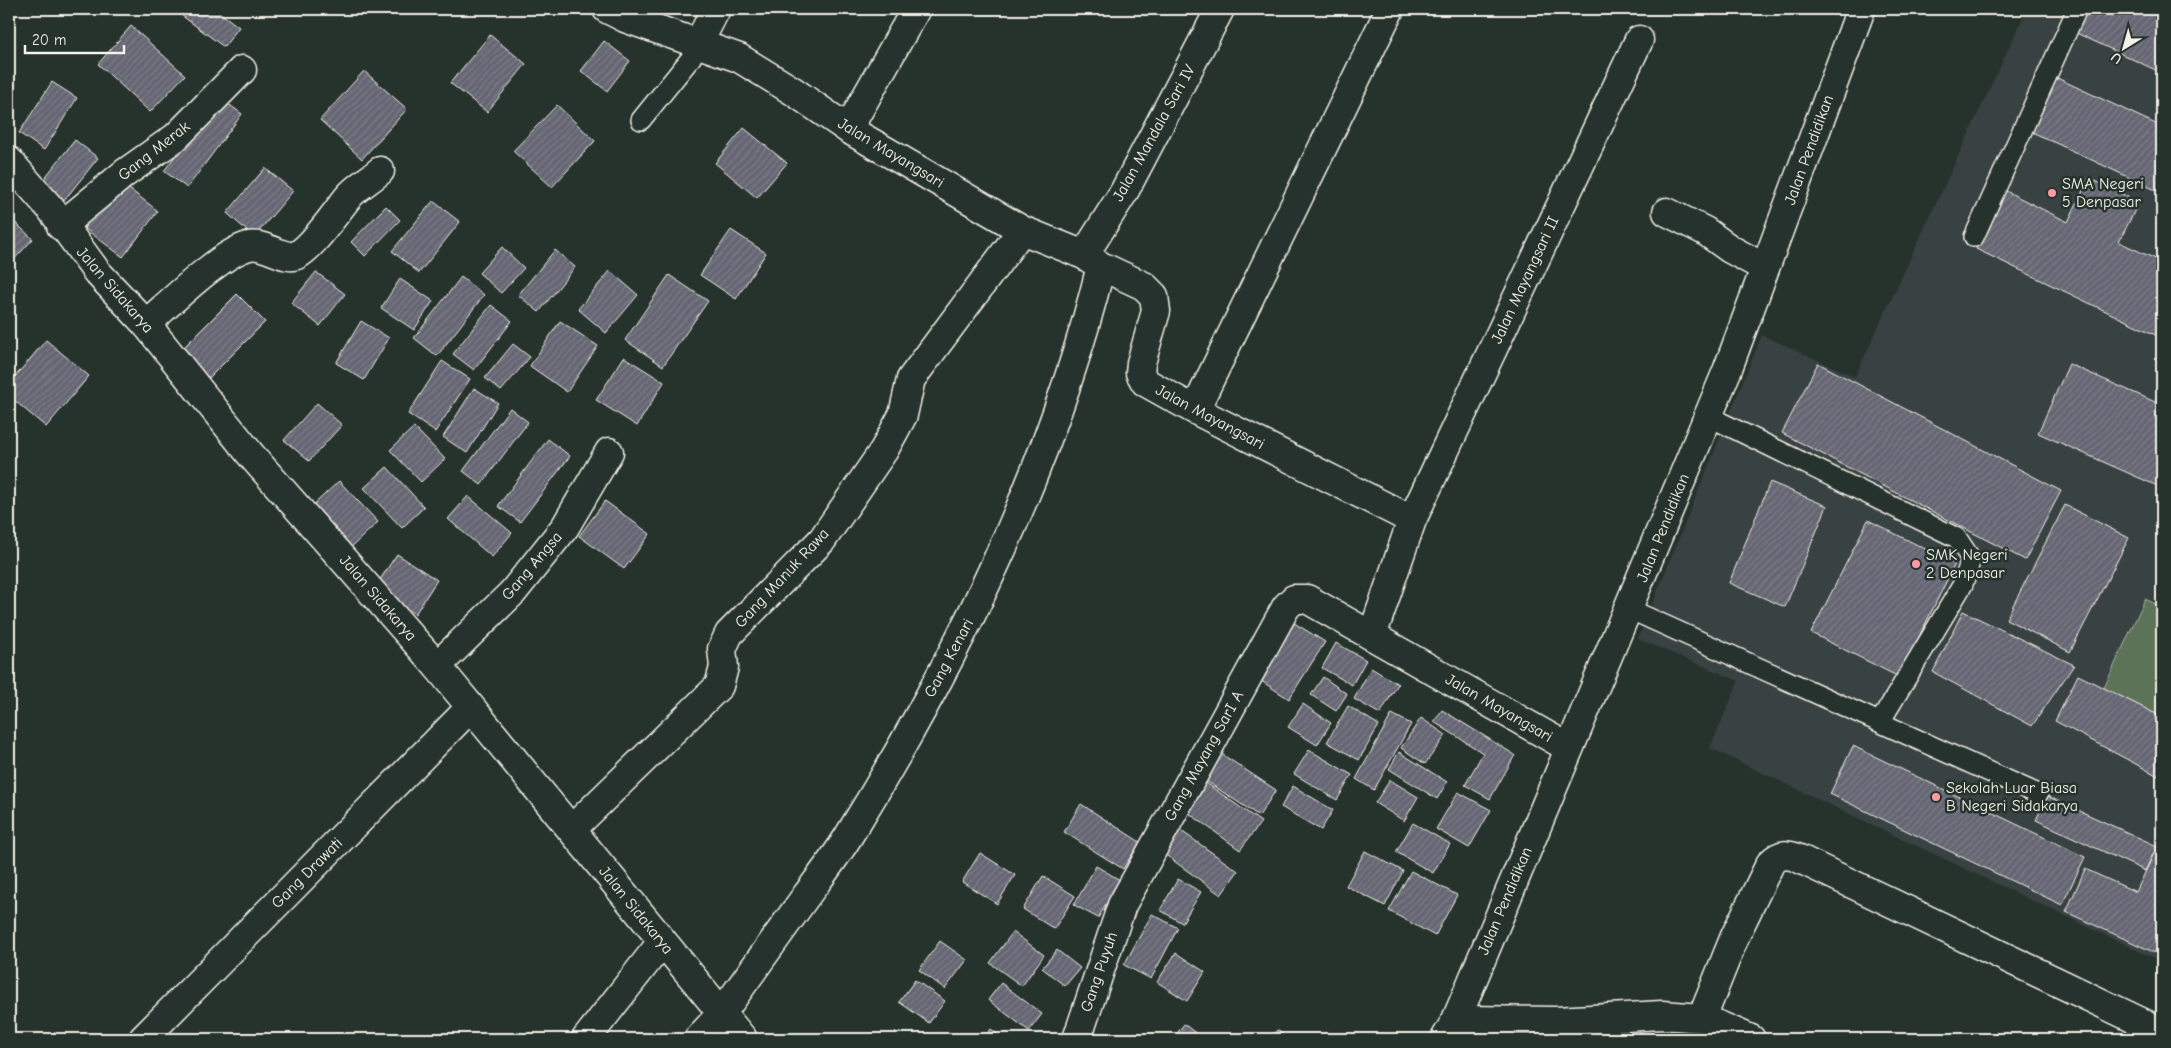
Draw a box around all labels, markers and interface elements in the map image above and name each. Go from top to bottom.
scale bar [25,22,124,54]
north arrow [2098,22,2148,72]
text: 20 m [32,31,66,49]
text: U [2108,48,2125,68]
street label: Jalan Mandala Sari IV [1109,61,1199,204]
street label: Jalan Pendidikan [1781,93,1837,207]
street label: Jalan Mayangsari [835,114,947,192]
street label: Gang Merak [115,117,194,185]
place label: SMA Negeri 5 Denpasar [2062,175,2144,211]
marker: SMA Negeri 5 Denpasar [2046,187,2058,199]
street label: Jalan Mayangsari II [1488,213,1562,347]
street label: Jalan Sidakarya [73,243,157,337]
street label: Jalan Mayangsari [1153,381,1267,453]
street label: Jalan Pendidikan [1633,471,1693,585]
street label: Gang Manuk Rawa [731,525,833,631]
street label: Gang Angsa [498,528,566,604]
place label: SMK Negeri 2 Denpasar [1926,546,2008,582]
street label: Jalan Sidakarya [336,551,420,645]
marker: SMK Negeri 2 Denpasar [1910,558,1922,570]
street label: Gang Kenari [921,616,977,700]
street label: Jalan Mayangsari [1442,670,1556,746]
street label: Gang Mayang SarI A [1161,688,1247,824]
place label: Sekolah Luar Biasa B Negeri Sidakarya [1946,779,2078,815]
marker: Sekolah Luar Biasa B Negeri Sidakarya [1930,791,1942,803]
street label: Gang Drawati [268,834,346,912]
street label: Jalan Pendidikan [1474,844,1536,958]
street label: Jalan Sidakarya [595,862,677,958]
street label: Gang Puyuh [1077,930,1121,1014]

